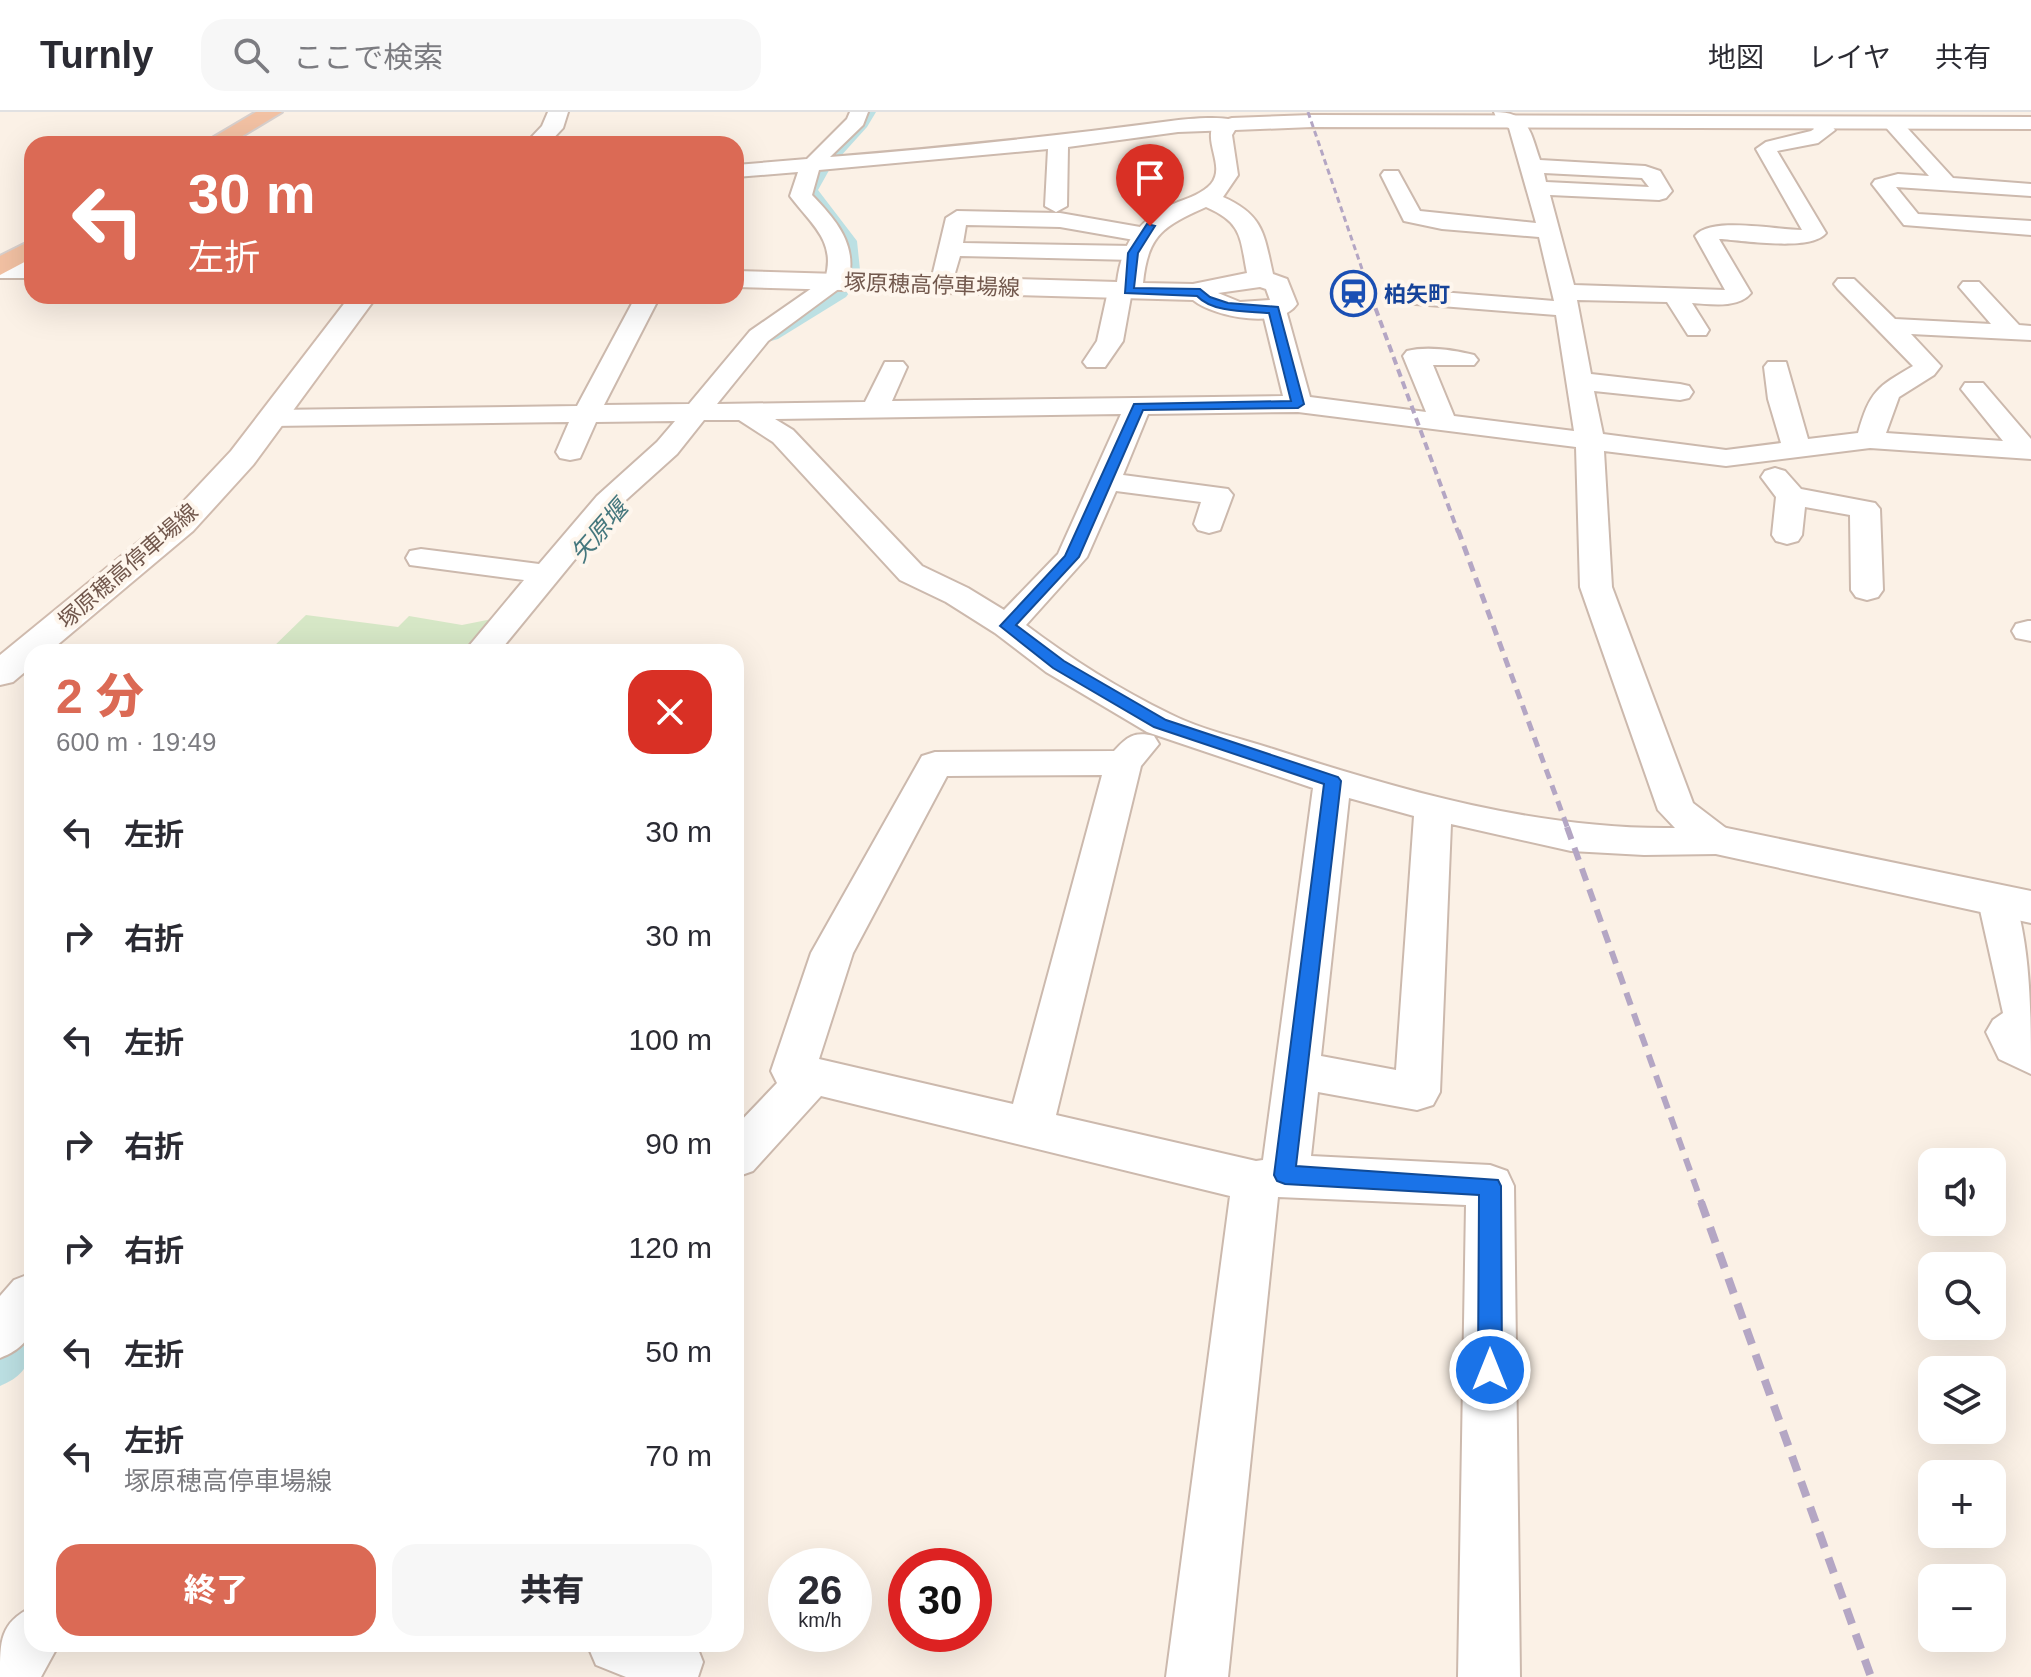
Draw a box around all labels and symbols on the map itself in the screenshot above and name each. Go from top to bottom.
pin [1116,144,1184,226]
street label: 塚原穂高停車場線 [844,269,1020,301]
station icon: 柏矢町 [1329,270,1377,318]
place label: 柏矢町 [1384,282,1450,307]
water label: 矢原堰 [565,492,635,567]
street label: 塚原穂高停車場線 [53,499,203,633]
position arrow [1448,1328,1532,1412]
speed limit sign: 30 [888,1548,992,1652]

